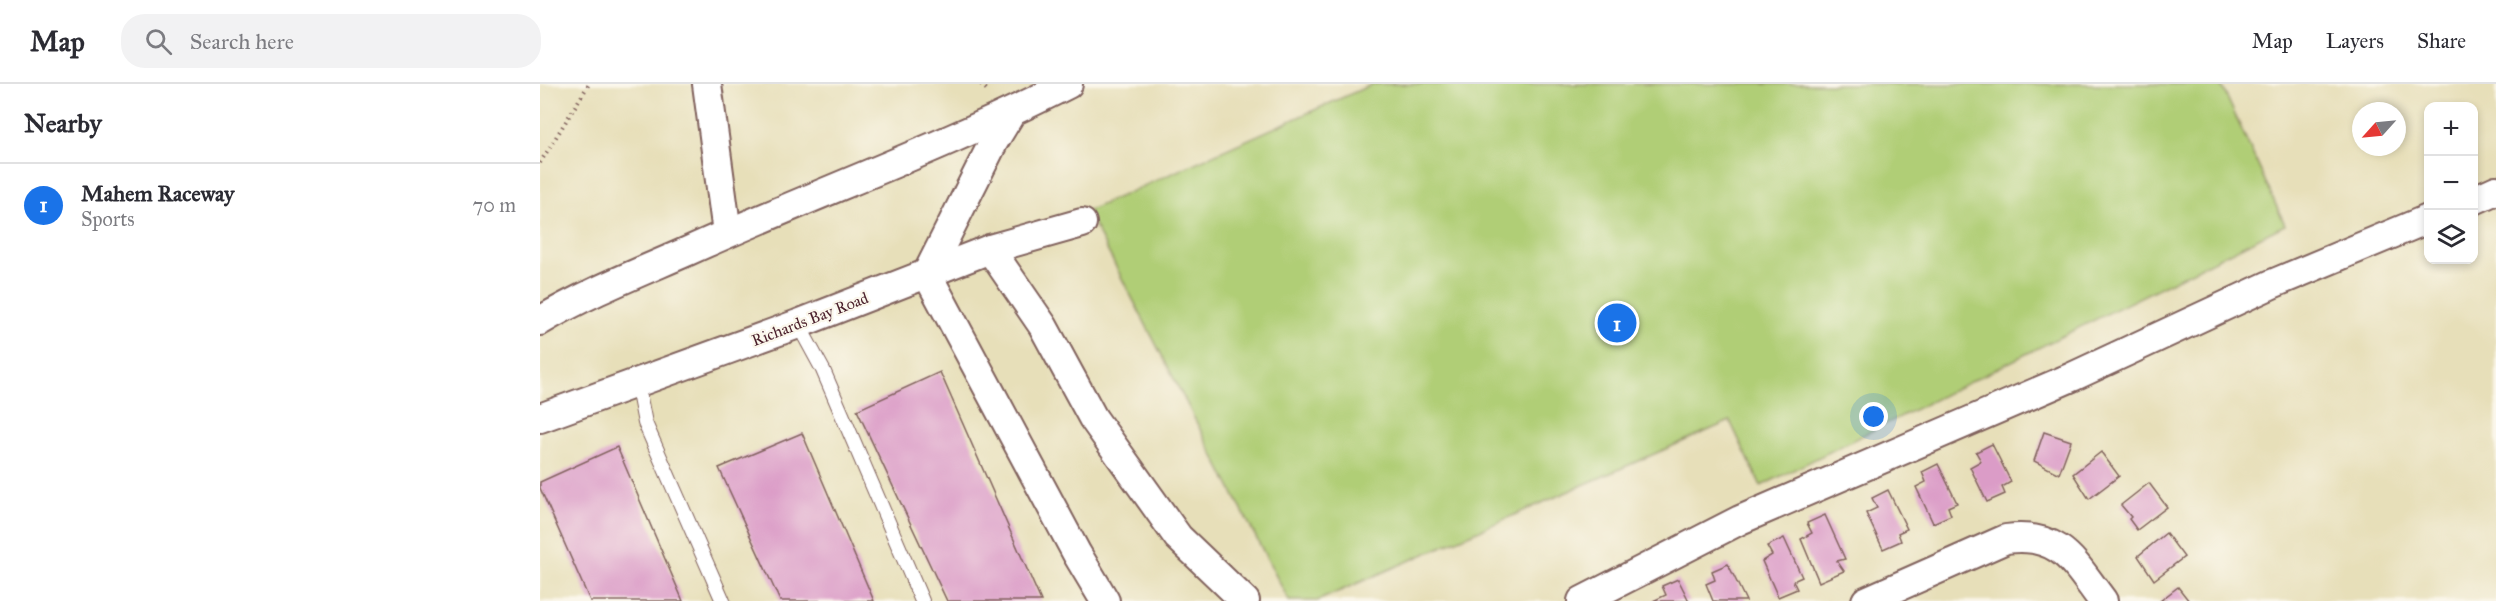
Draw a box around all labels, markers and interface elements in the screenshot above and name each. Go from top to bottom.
search box [121,14,541,68]
text: Map [30,24,85,59]
icon: search [142,25,175,58]
text: Search here [190,28,294,55]
text: Map [2252,28,2293,54]
text: Layers [2326,28,2384,54]
text: Share [2417,28,2466,54]
north arrow [2352,102,2406,156]
map controls [2424,102,2478,264]
button: + [2424,102,2478,156]
text: Nearby [24,107,102,139]
button: − [2424,156,2478,210]
text: Mahem Raceway [81,180,234,207]
text: 1 [40,193,47,217]
text: 70 m [473,193,516,217]
text: Sports [81,207,135,231]
button: layers [2424,210,2478,264]
street label: Richards Bay Road [749,288,871,350]
pin: 1 [1598,300,1636,346]
your location [1859,402,1888,431]

